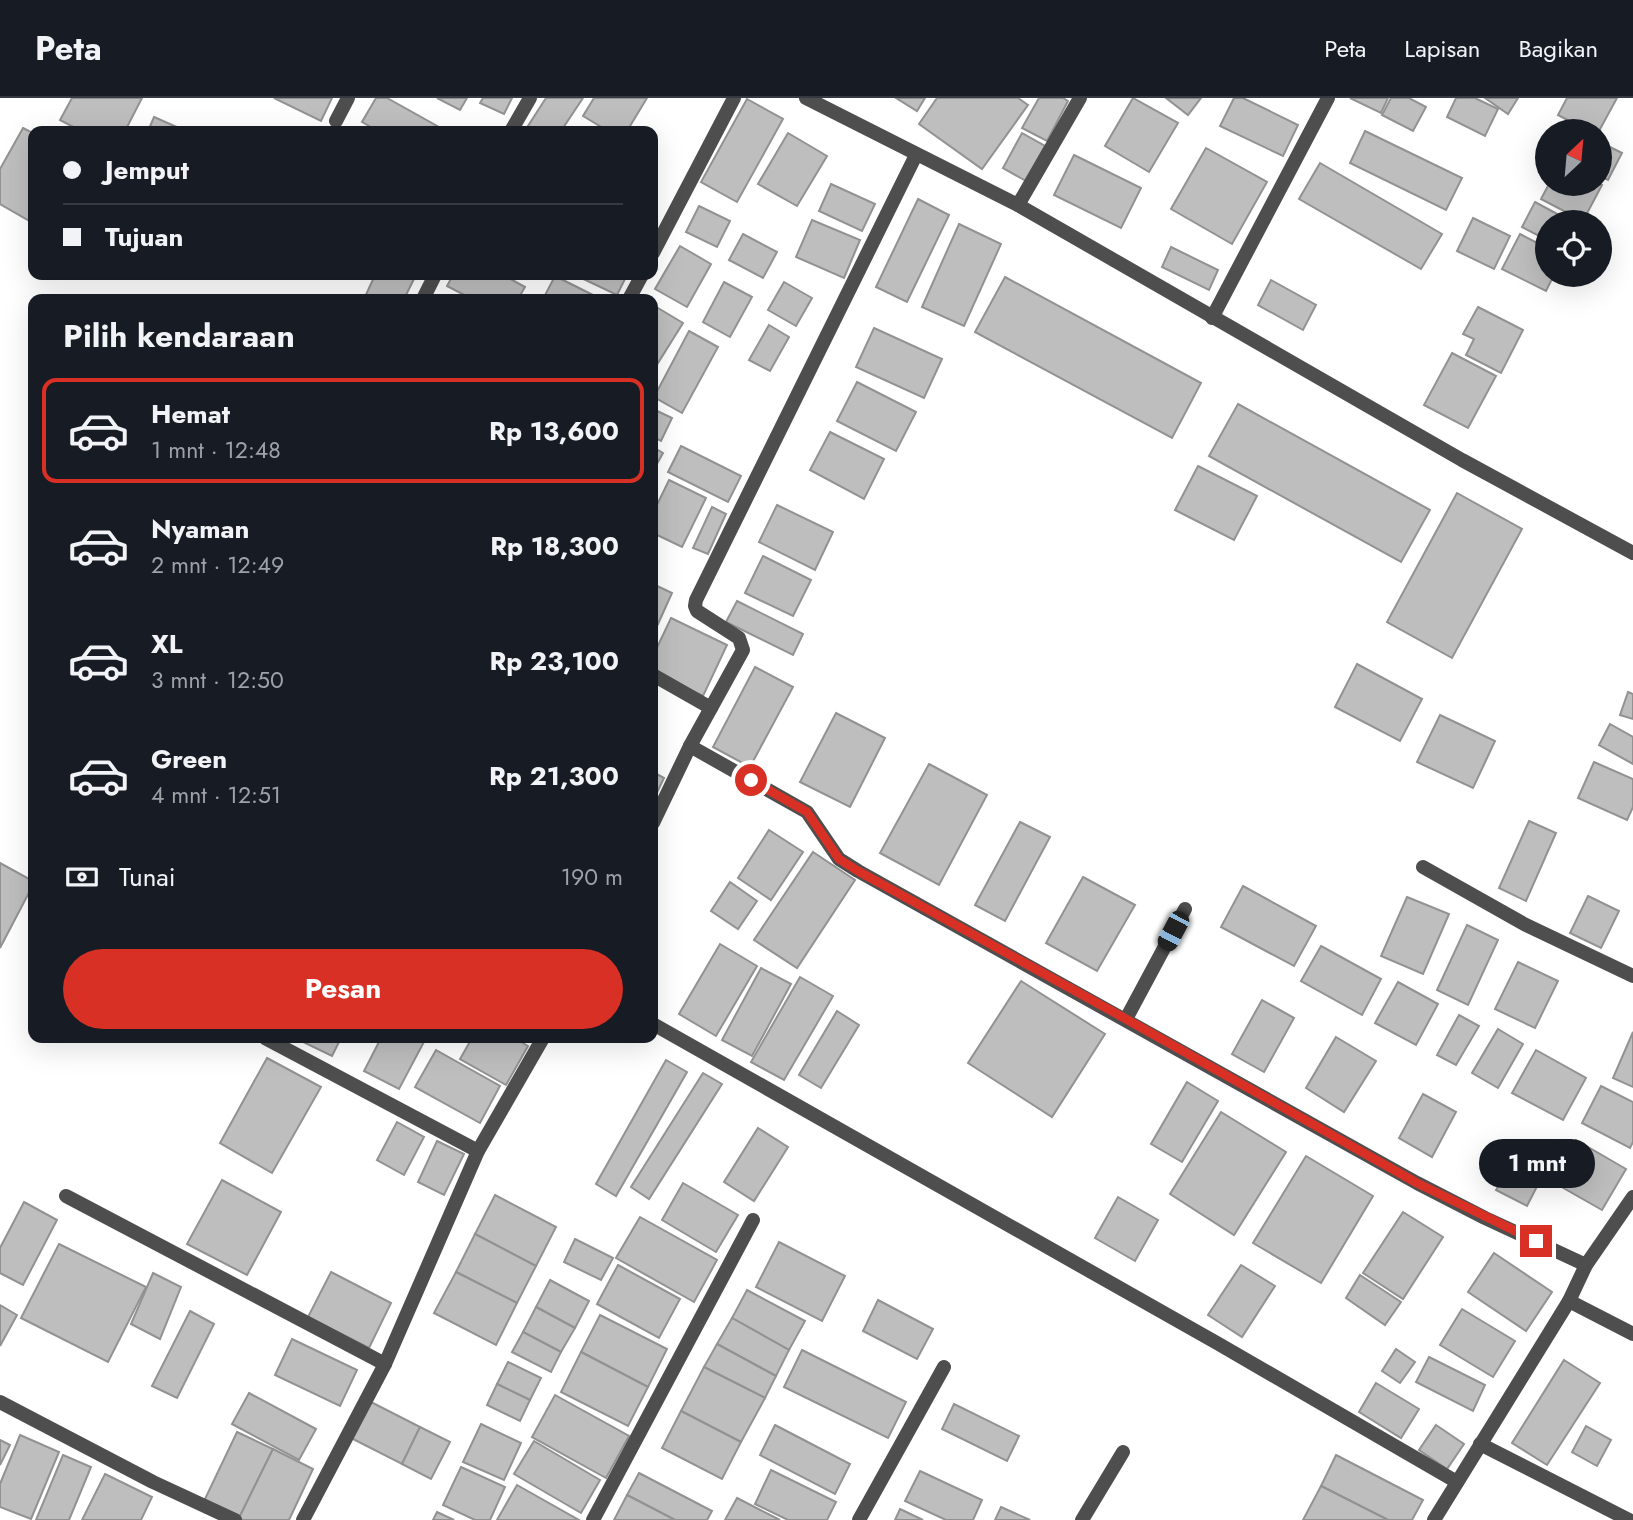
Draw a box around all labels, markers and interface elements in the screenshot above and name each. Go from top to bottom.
text: Peta [35,25,102,72]
text: Peta [1324,31,1366,66]
text: Lapisan [1404,31,1480,66]
text: Bagikan [1518,31,1598,66]
north arrow [1535,119,1612,196]
map controls [1535,119,1612,287]
text: Jemput [105,151,189,189]
button: locate [1535,210,1612,287]
text: Tujuan [105,218,183,256]
text: Pilih kendaraan [63,313,295,359]
text: Hemat [151,395,230,433]
icon: car [67,399,130,462]
text: Rp 13,600 [489,412,619,450]
text: 1 mnt · 12:48 [151,433,281,467]
text: Nyaman [151,510,250,548]
icon: car [67,514,130,577]
text: Rp 18,300 [490,527,619,565]
text: 2 mnt · 12:49 [151,548,284,582]
text: XL [151,625,183,663]
icon: car [67,629,130,692]
text: Rp 23,100 [489,642,619,680]
text: 3 mnt · 12:50 [151,663,284,697]
text: Green [151,740,227,778]
icon: car [67,744,130,807]
text: Rp 21,300 [489,757,619,795]
route start [735,764,767,796]
text: 4 mnt · 12:51 [151,778,281,812]
icon: cash [63,858,101,896]
text: Tunai [119,858,176,896]
text: 190 m [561,860,623,894]
car [1154,908,1193,954]
button: Pesan [63,949,623,1029]
callout: 1 mnt [1478,1140,1594,1188]
text: 1 mnt [1508,1146,1566,1180]
route end [1520,1225,1552,1257]

